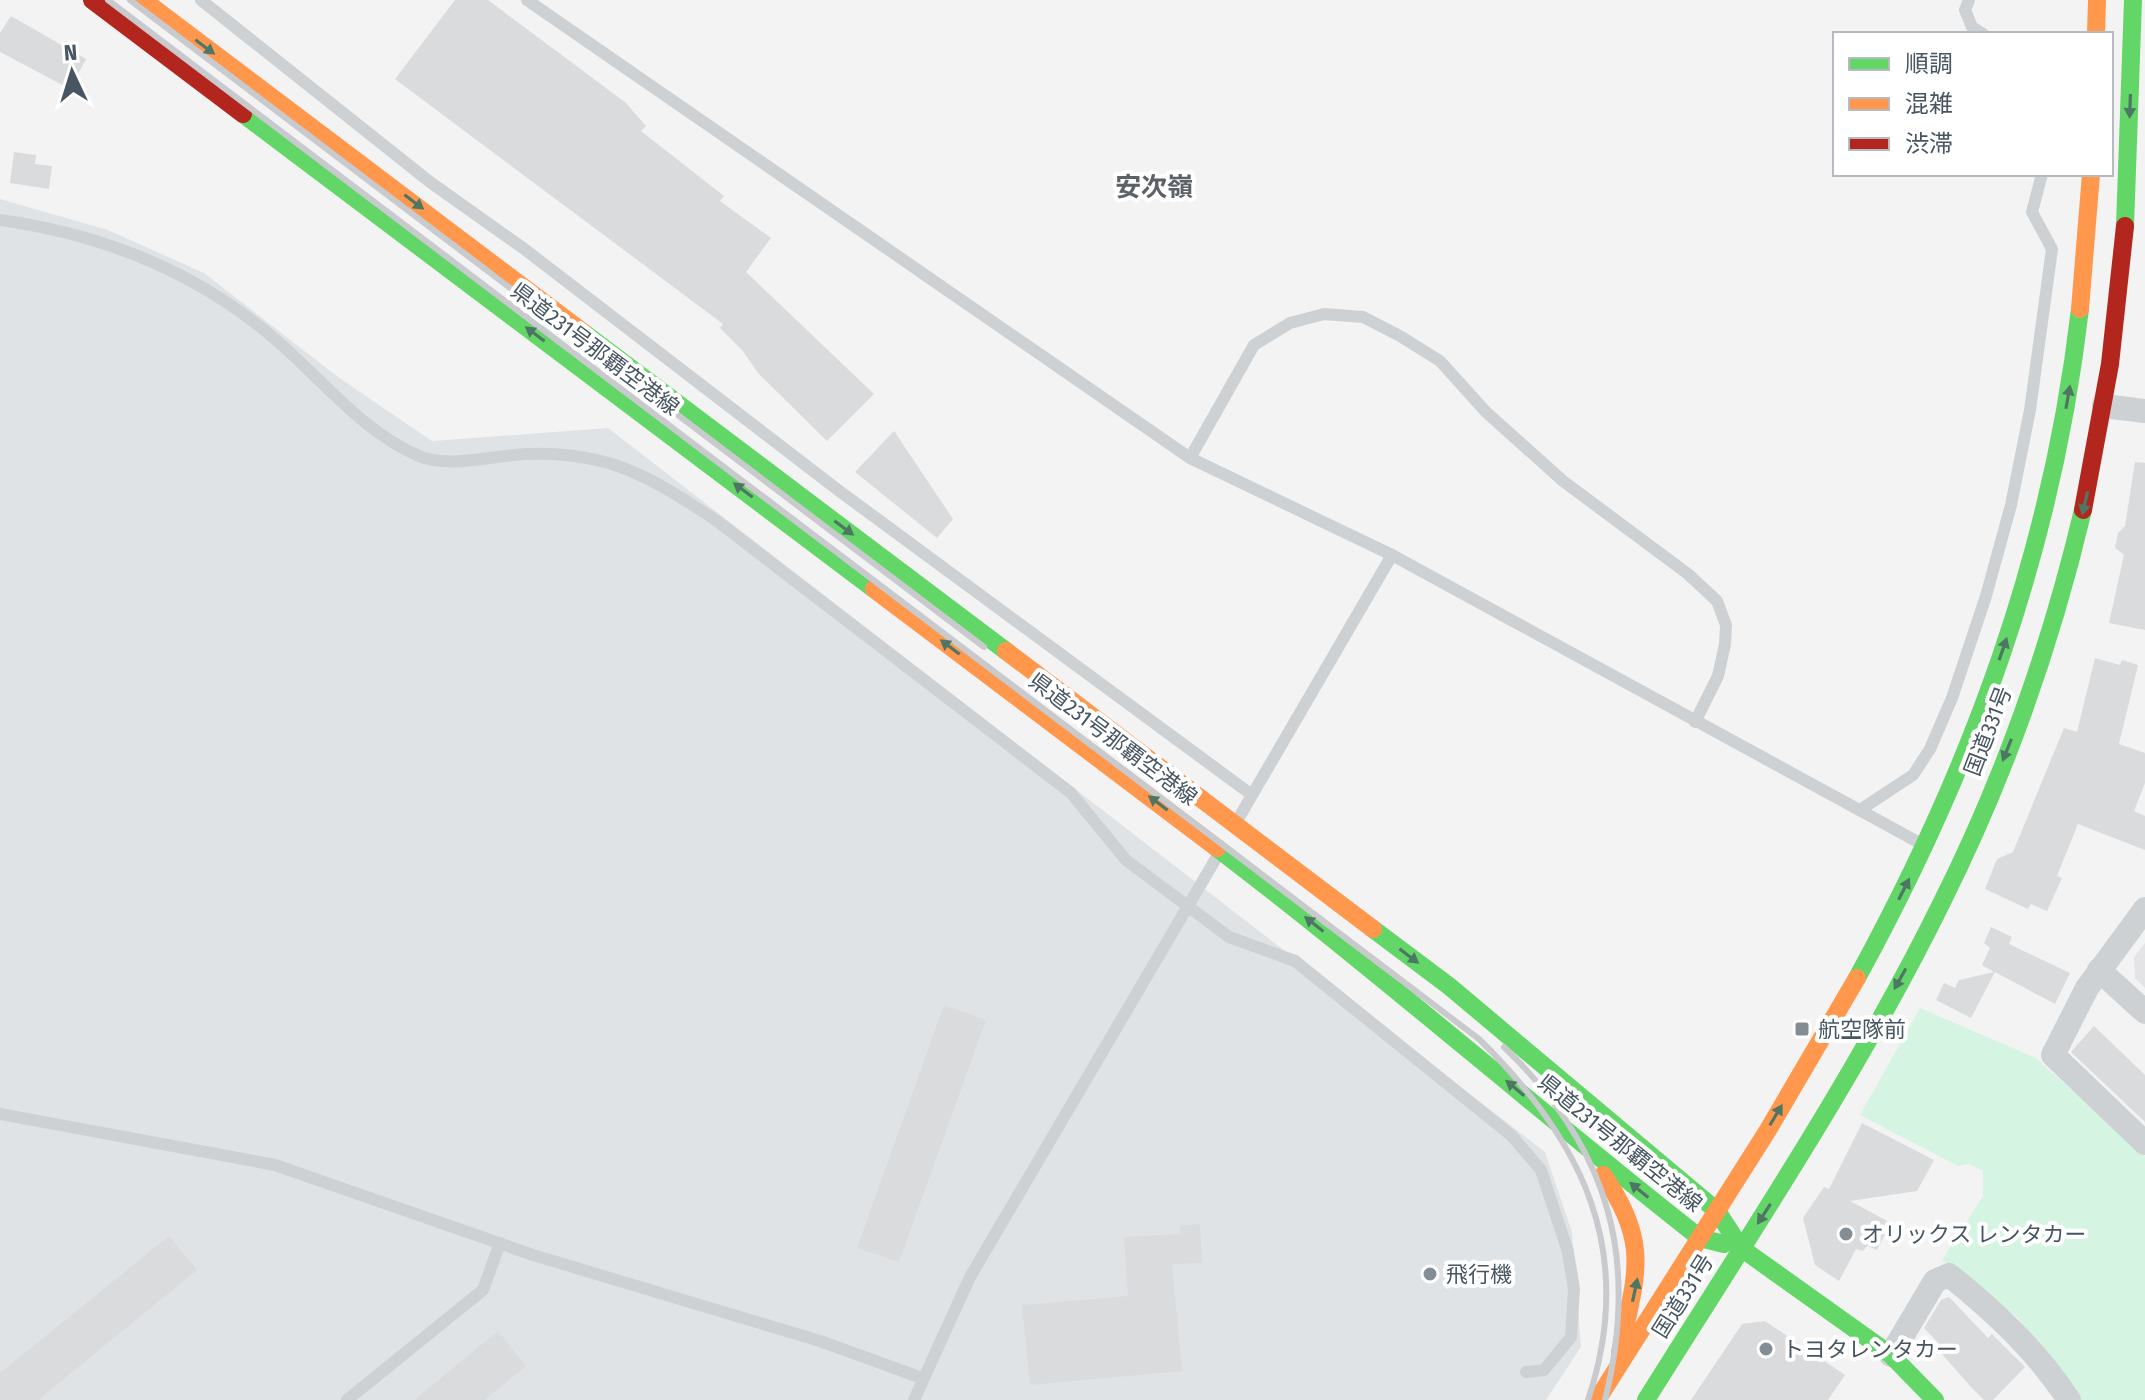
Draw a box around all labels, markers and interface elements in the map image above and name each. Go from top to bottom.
north arrow [32,32,112,112]
legend [1833,32,2113,176]
one-way arrow [195,38,216,54]
text: N [63,39,78,66]
text: 順調 [1905,50,1953,78]
text: 混雑 [1905,90,1953,118]
one-way arrow [2124,94,2137,119]
text: 渋滞 [1905,130,1953,158]
district label: 安次嶺 [1115,172,1193,203]
one-way arrow [403,194,424,210]
street label: 県道231号那覇空港線 [506,277,684,421]
one-way arrow [525,326,545,342]
one-way arrow [2062,384,2074,409]
one-way arrow [732,483,753,499]
one-way arrow [2078,490,2091,515]
one-way arrow [834,520,854,536]
one-way arrow [1998,636,2010,660]
one-way arrow [940,639,960,655]
street label: 県道231号那覇空港線 [1024,667,1202,811]
street label: 国道331号 [1959,682,2017,780]
one-way arrow [2000,738,2013,762]
one-way arrow [1148,796,1168,812]
one-way arrow [1897,877,1911,900]
one-way arrow [1304,916,1324,932]
one-way arrow [1399,947,1419,963]
one-way arrow [1893,968,1907,990]
place label: 航空隊前 [1818,1016,1906,1043]
marker: 航空隊前 [1793,1020,1811,1038]
street label: 県道231号那覇空港線 [1532,1068,1708,1218]
one-way arrow [1505,1080,1525,1097]
one-way arrow [1769,1104,1783,1126]
one-way arrow [1629,1183,1649,1199]
one-way arrow [1757,1203,1771,1225]
place label: オリックス レンタカー [1862,1221,2087,1248]
marker: オリックス レンタカー [1837,1225,1855,1243]
street label: 国道331号 [1647,1249,1719,1343]
place label: 飛行機 [1446,1261,1512,1288]
marker: 飛行機 [1421,1265,1439,1283]
one-way arrow [1629,1277,1642,1302]
place label: トヨタレンタカー [1782,1336,1958,1363]
marker: トヨタレンタカー [1757,1340,1775,1358]

